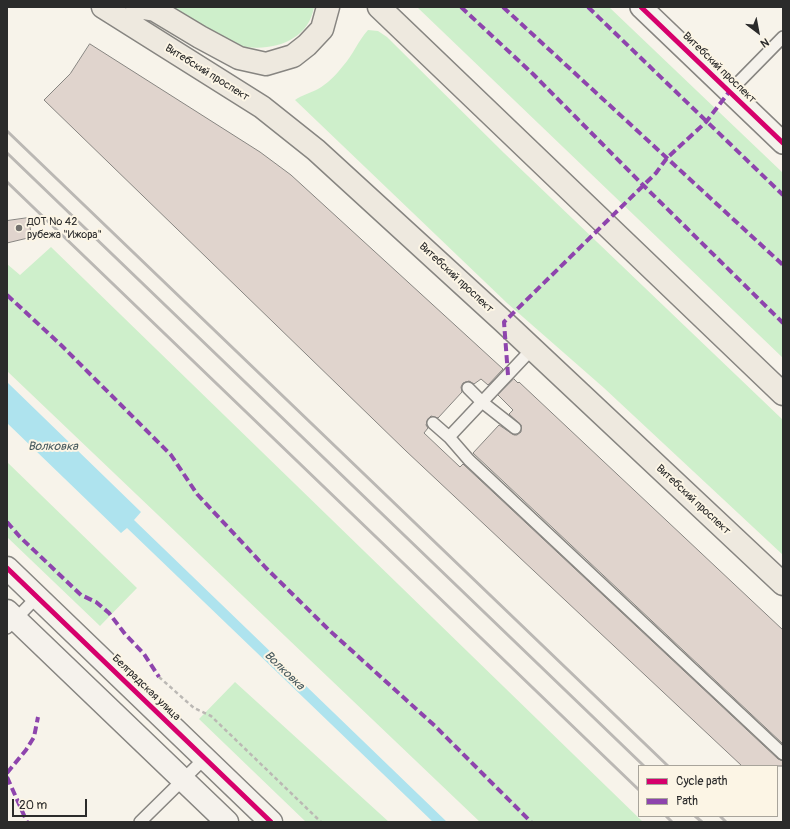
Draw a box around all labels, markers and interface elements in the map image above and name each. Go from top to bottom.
north arrow [738,12,778,52]
street label: Витебский проспект [680,30,758,106]
text: N [758,35,771,50]
street label: Витебский проспект [163,42,251,104]
place label: ДОТ № 42 рубежа "Ижора" [27,215,102,241]
marker: ДОТ № 42 рубежа "Ижора" [14,223,24,233]
street label: Витебский проспект [416,240,496,316]
water label: Волковка [28,440,78,454]
street label: Витебский проспект [653,462,733,538]
water label: Волковка [261,649,307,693]
street label: Белградская улица [109,652,183,724]
legend [638,765,778,817]
text: Cycle path [676,774,727,789]
scale bar [14,791,89,817]
text: Path [676,794,698,809]
text: 20 m [19,798,47,813]

